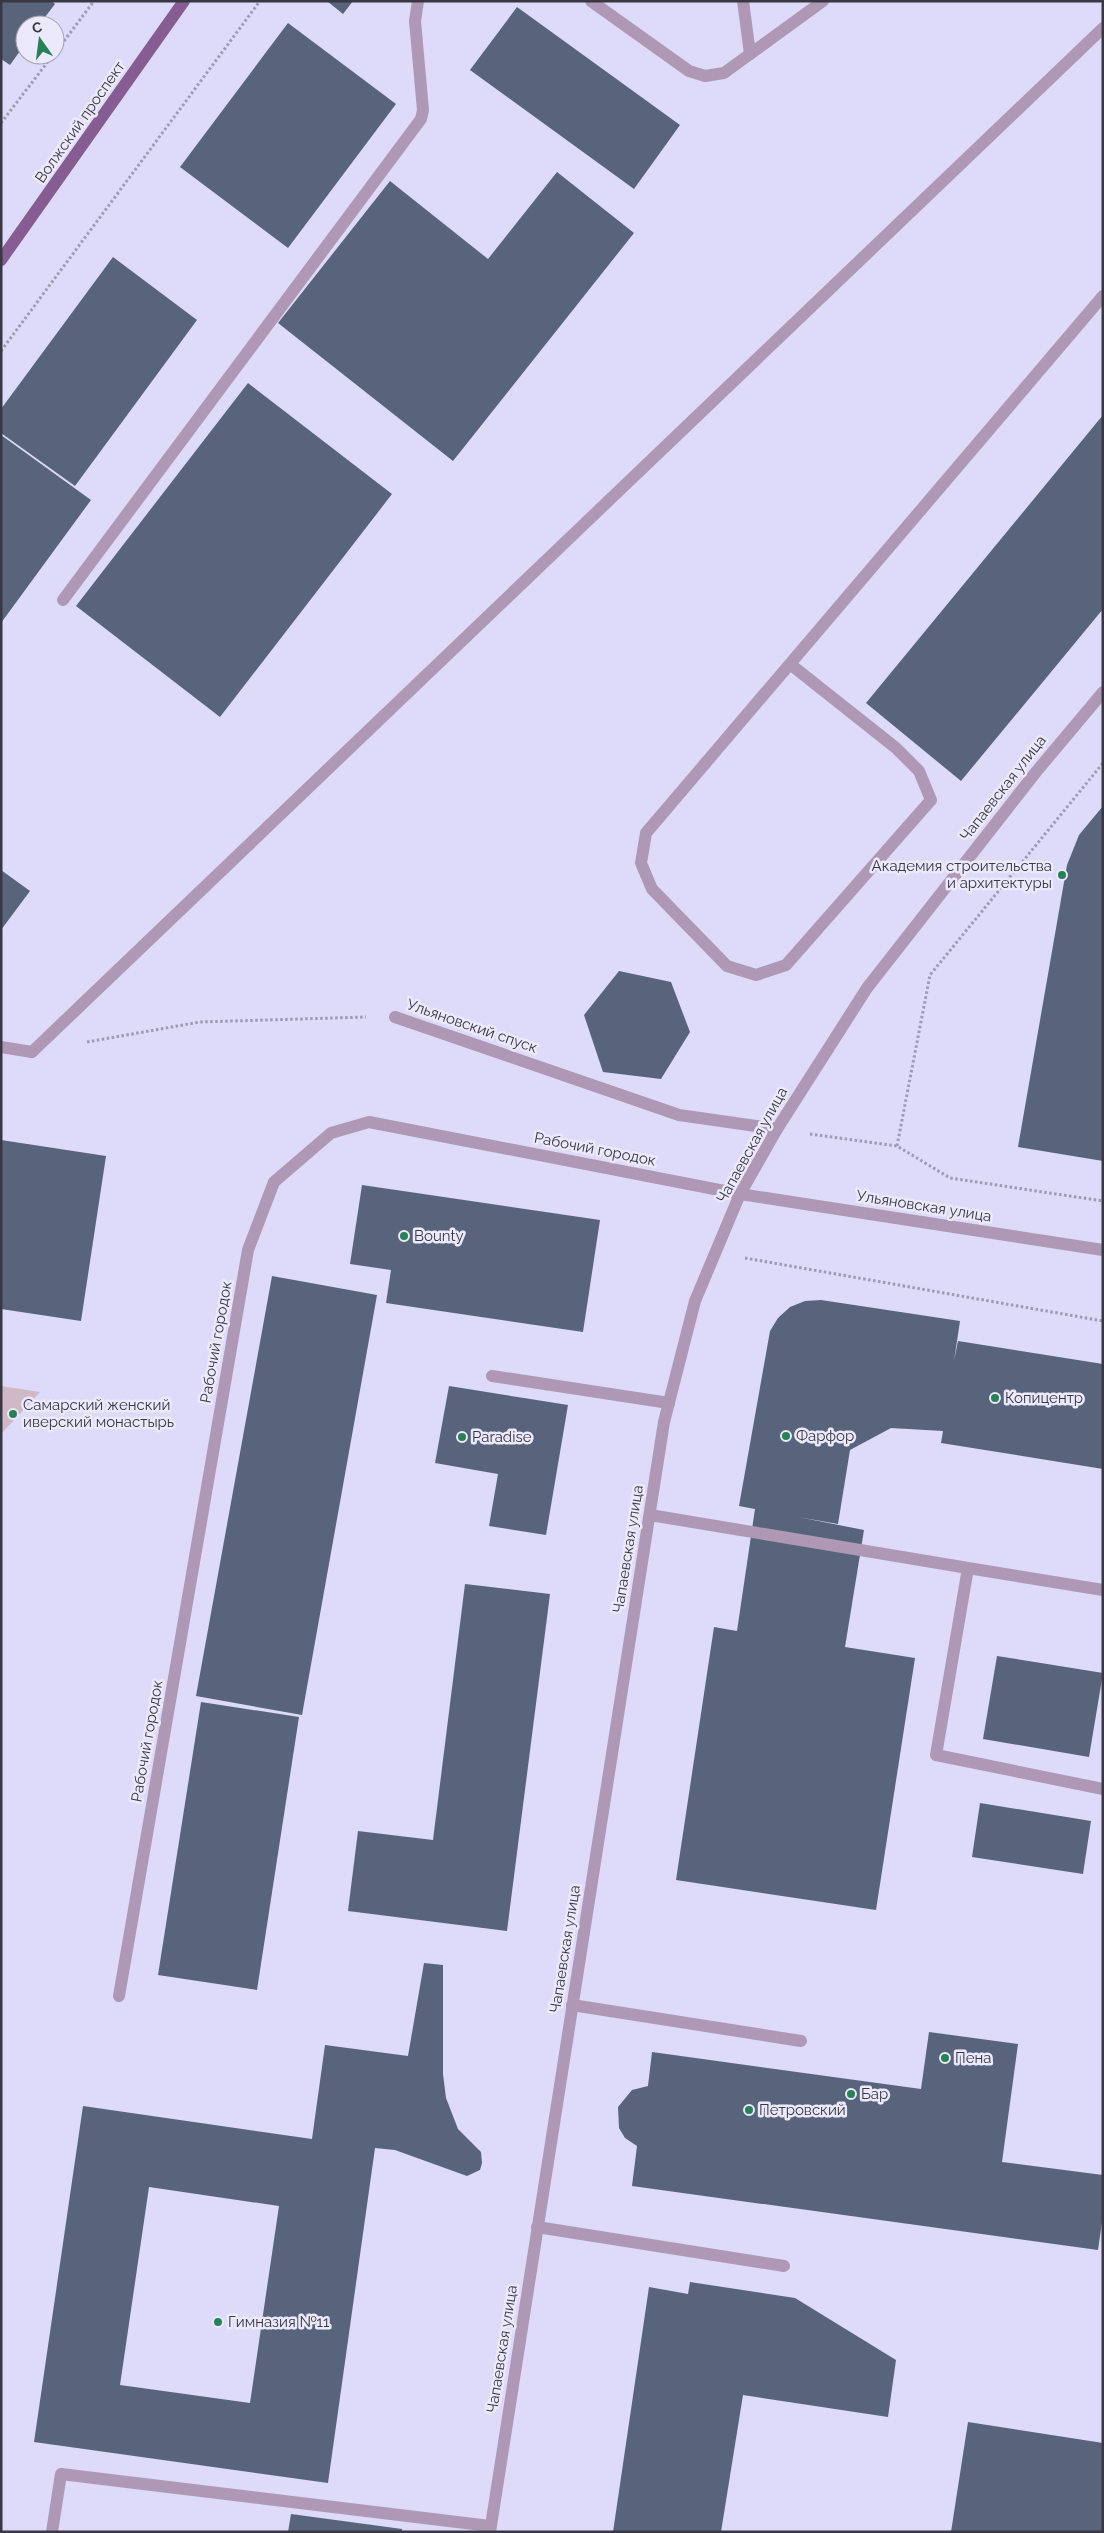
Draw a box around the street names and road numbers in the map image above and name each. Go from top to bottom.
street label: Волжский проспект [31,58,129,186]
street label: Чапаевская улица [956,732,1050,844]
street label: Ульяновский спуск [404,995,540,1057]
street label: Чапаевская улица [713,1084,791,1206]
street label: Рабочий городок [533,1128,658,1170]
street label: Ульяновская улица [855,1186,993,1226]
street label: Рабочий городок [196,1279,236,1404]
street label: Чапаевская улица [609,1484,647,1614]
street label: Рабочий городок [127,1678,167,1803]
street label: Чапаевская улица [546,1884,584,2014]
street label: Чапаевская улица [483,2284,521,2414]

